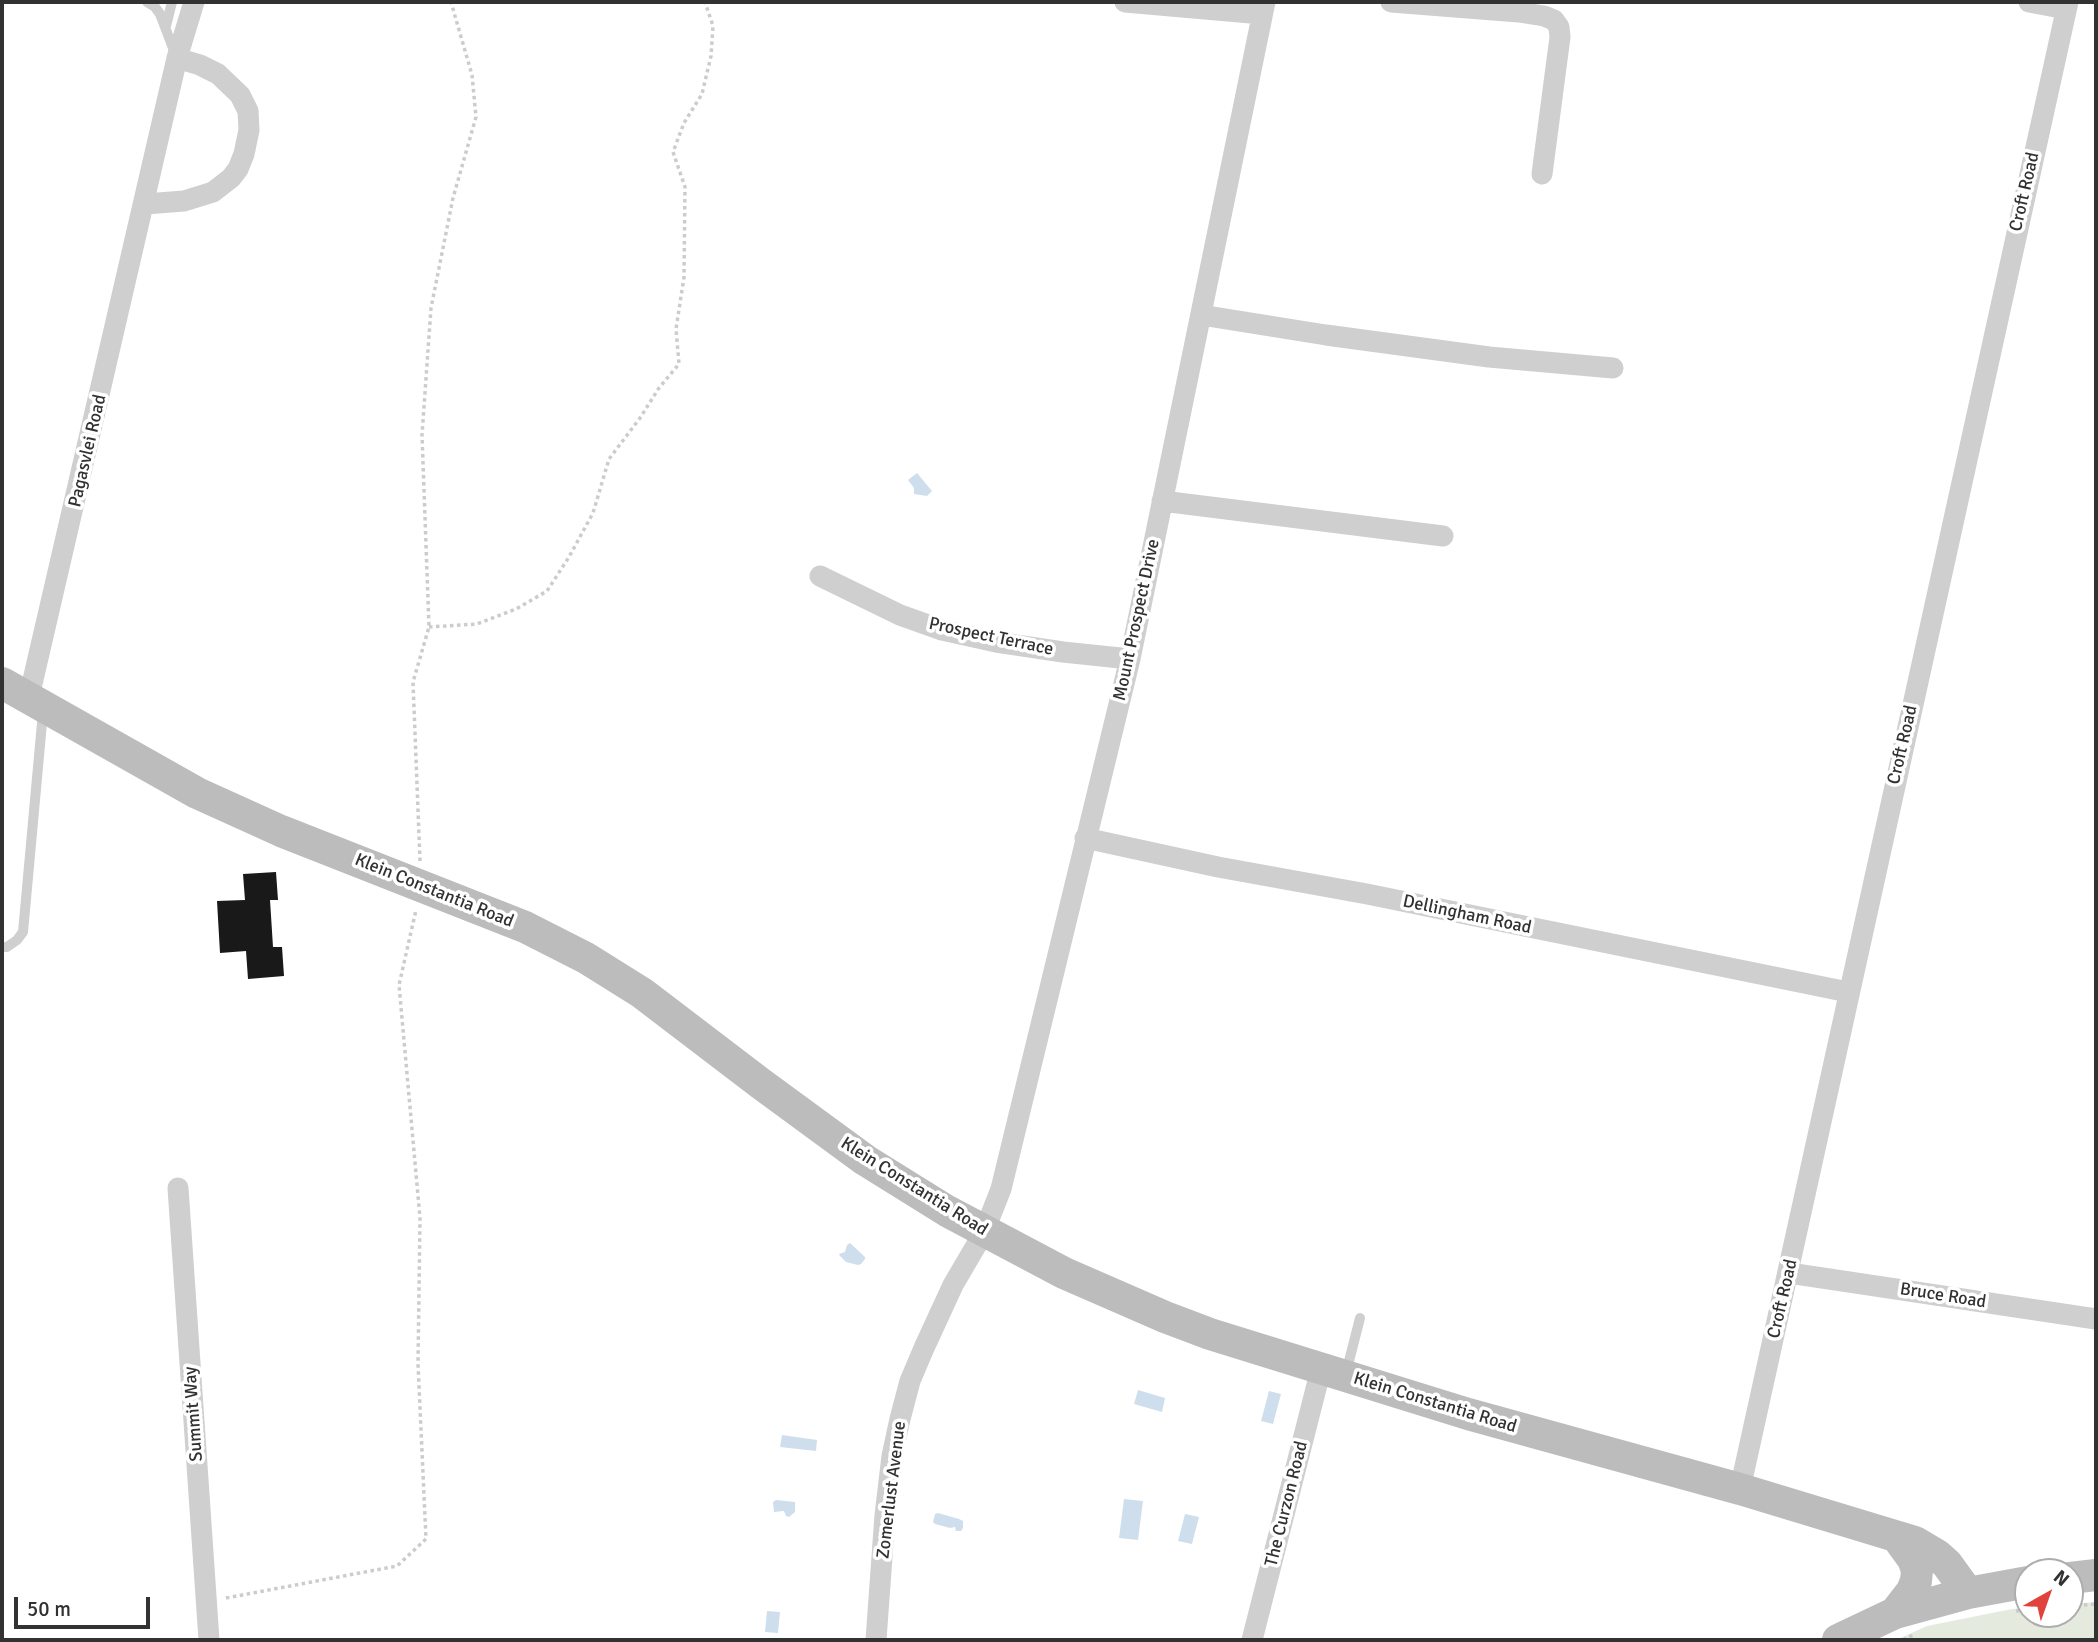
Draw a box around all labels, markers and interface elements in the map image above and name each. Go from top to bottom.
street label: Croft Road [2005,150,2045,234]
street label: Pagasvlei Road [65,393,111,509]
street label: Mount Prospect Drive [1109,537,1165,703]
street label: Prospect Terrace [927,613,1055,661]
street label: Croft Road [1883,703,1923,787]
street label: Klein Constantia Road [351,849,517,933]
street label: Dellingham Road [1401,891,1533,939]
street label: Klein Constantia Road [836,1133,992,1241]
street label: Croft Road [1763,1257,1803,1341]
street label: Bruce Road [1898,1279,1988,1313]
street label: Summit Way [180,1366,208,1462]
street label: Klein Constantia Road [1351,1368,1519,1438]
street label: Zomerlust Avenue [873,1420,911,1560]
street label: The Curzon Road [1261,1439,1313,1569]
north arrow [2014,1558,2084,1628]
text: N [2048,1565,2074,1592]
scale bar [18,1582,154,1626]
text: 50 m [27,1596,71,1622]

